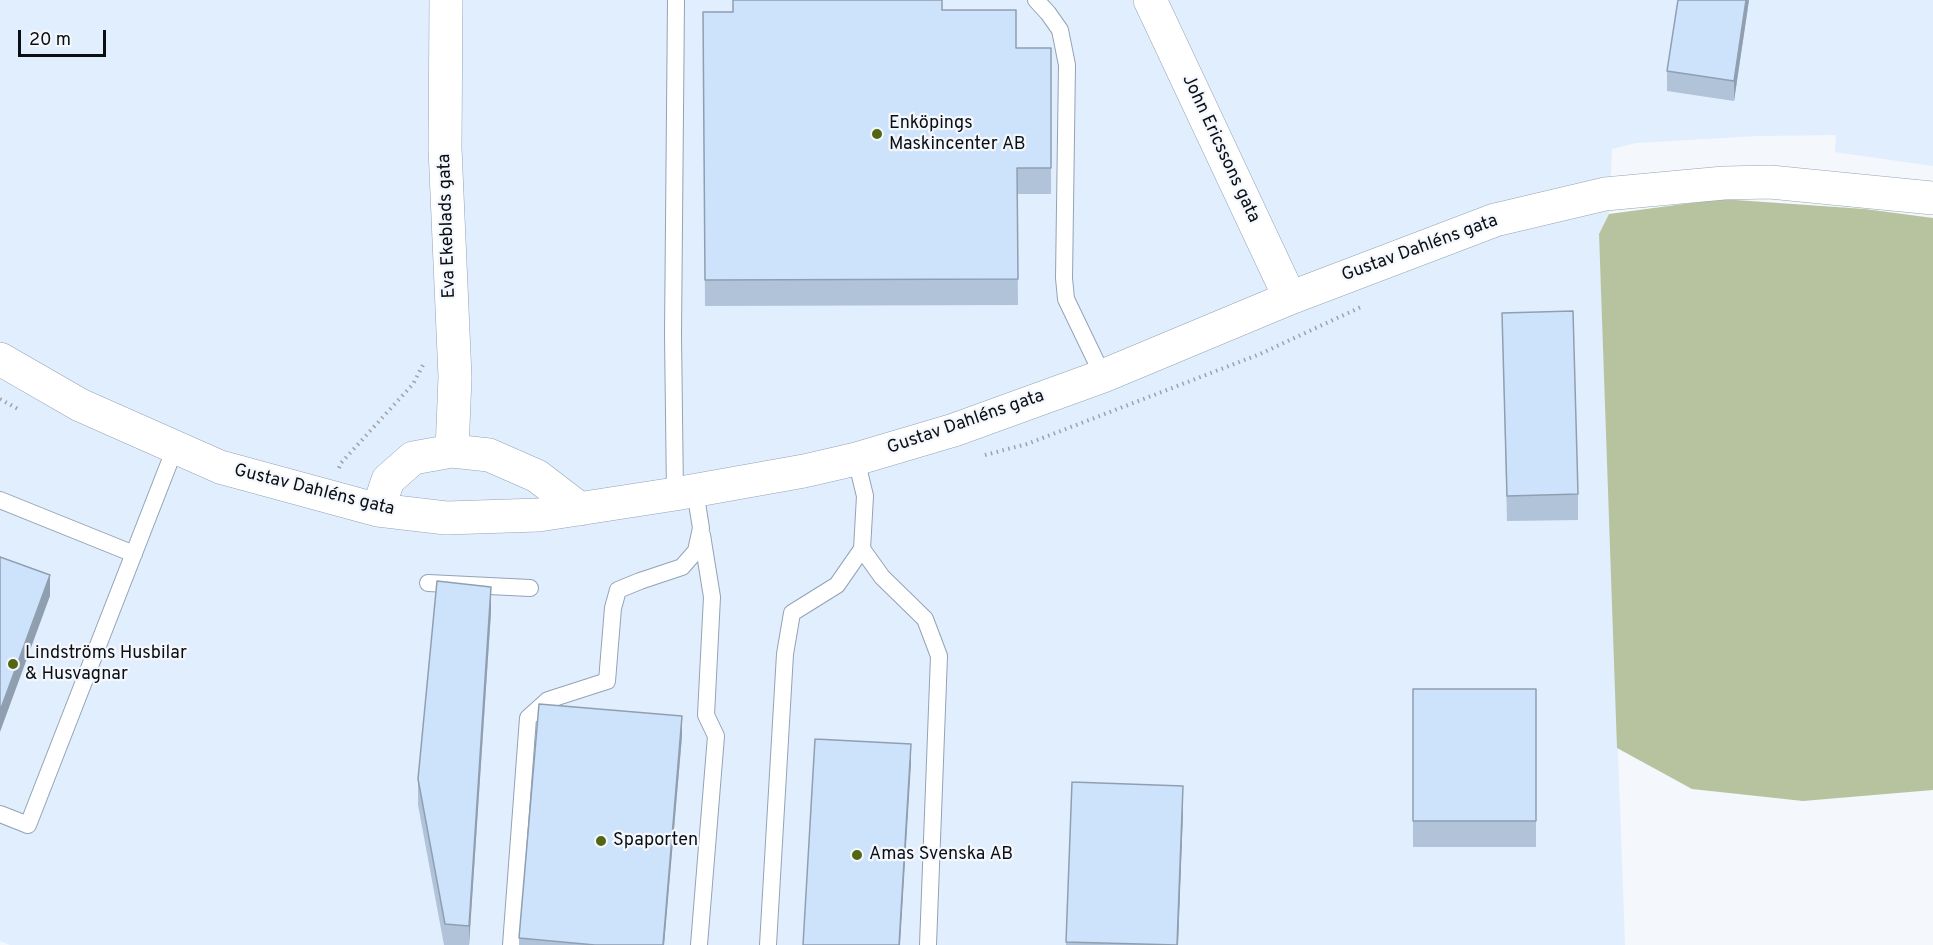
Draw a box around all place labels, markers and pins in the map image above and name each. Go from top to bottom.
place label: Enköpings Maskincenter AB [889,113,1026,156]
marker: Enköpings Maskincenter AB [870,127,884,141]
place label: Lindströms Husbilar & Husvagnar [25,643,187,686]
marker: Lindströms Husbilar & Husvagnar [6,657,20,671]
place label: Spaporten [613,830,698,852]
marker: Spaporten [594,834,608,848]
place label: Amas Svenska AB [869,844,1013,866]
marker: Amas Svenska AB [850,848,864,862]

